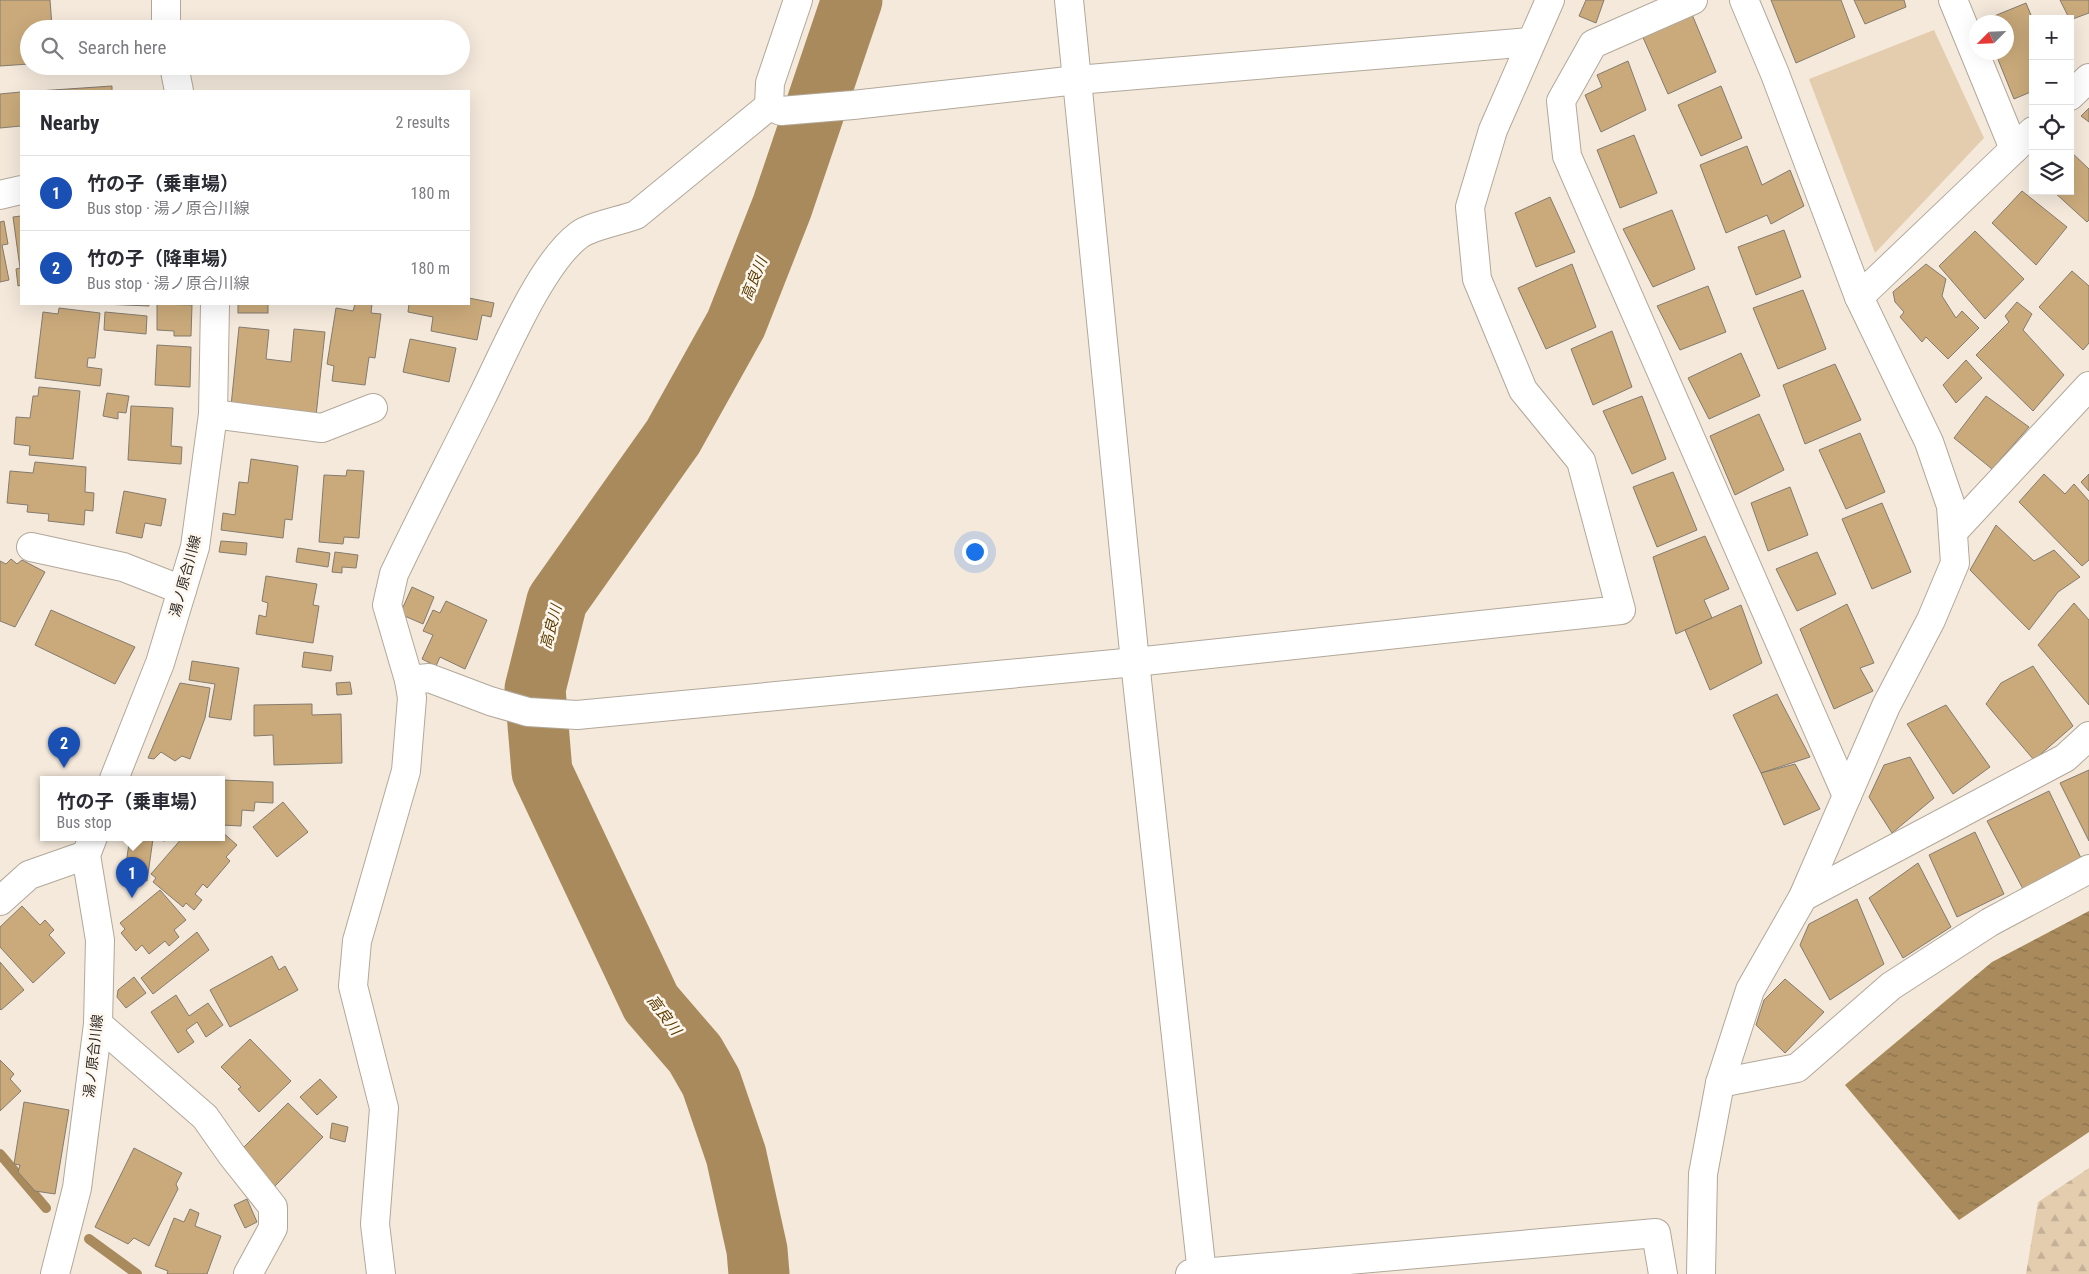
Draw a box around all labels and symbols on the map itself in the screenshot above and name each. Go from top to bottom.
north arrow [1969,15,2014,60]
water label: 高良川 [737,253,772,303]
street label: 湯ノ原合川線 [166,533,204,619]
your location [962,539,988,565]
water label: 高良川 [536,601,566,651]
pin: 2 [48,727,80,768]
pin: 1 [116,857,148,898]
water label: 高良川 [643,992,686,1040]
street label: 湯ノ原合川線 [81,1013,105,1099]

